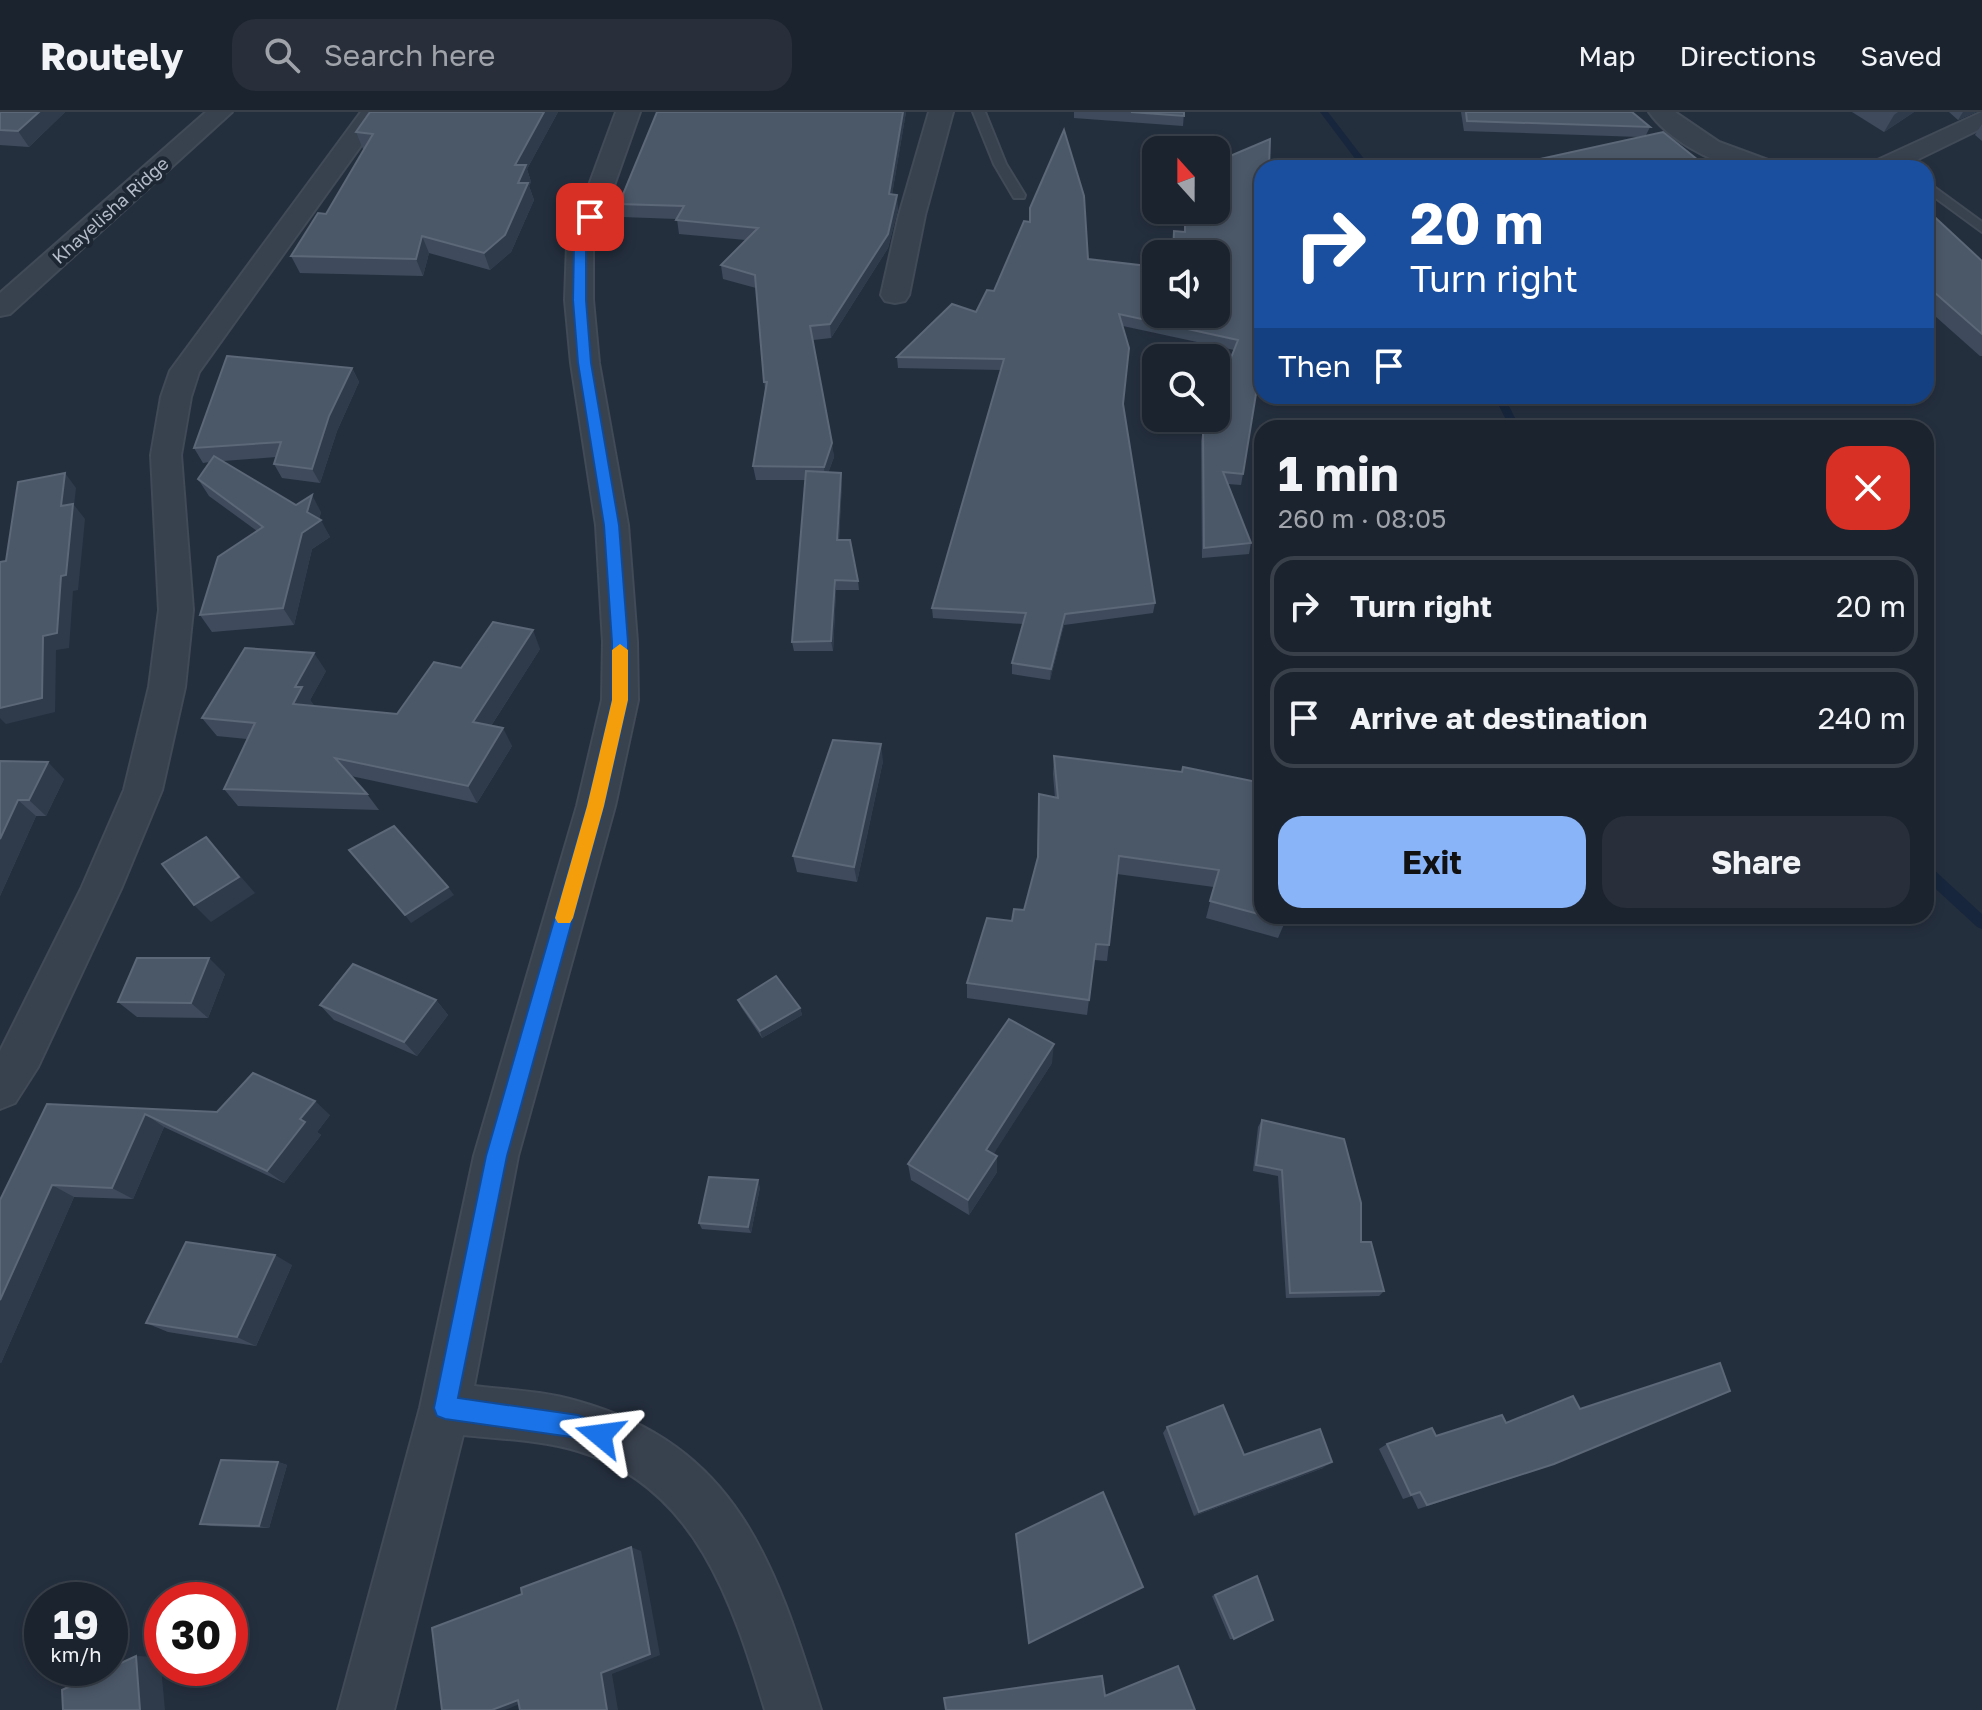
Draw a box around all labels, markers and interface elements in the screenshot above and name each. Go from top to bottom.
search box [232,19,792,91]
text: Routely [40,33,184,78]
icon: search [260,33,304,77]
text: Search here [324,37,496,73]
text: Map [1578,39,1635,72]
text: Directions [1679,39,1816,72]
text: Saved [1860,39,1942,72]
north arrow [1142,136,1230,224]
map controls [1142,136,1230,432]
street label: Khayelisha Ridge [47,152,173,268]
pin [556,183,624,251]
text: 20 m [1410,189,1544,256]
icon: right [1278,192,1382,296]
icon: arrive [568,195,612,239]
button: sound [1142,240,1230,328]
text: Turn right [1410,257,1578,300]
button: search [1142,344,1230,432]
icon: arrive [1367,344,1411,388]
text: Then [1278,348,1351,384]
text: 1 min [1278,444,1399,502]
button: close [1826,446,1910,530]
text: 260 m · 08:05 [1278,503,1446,534]
icon: right [1282,584,1326,628]
text: Turn right [1350,588,1492,624]
text: 20 m [1836,588,1906,624]
icon: arrive [1282,696,1326,740]
text: Arrive at destination [1350,700,1647,736]
text: 240 m [1818,700,1906,736]
button: Exit [1278,816,1586,908]
button: Share [1602,816,1910,908]
position arrow [558,1393,642,1477]
speed limit sign: 30 [144,1582,248,1686]
text: 19 [53,1600,99,1648]
text: km/h [51,1642,101,1666]

